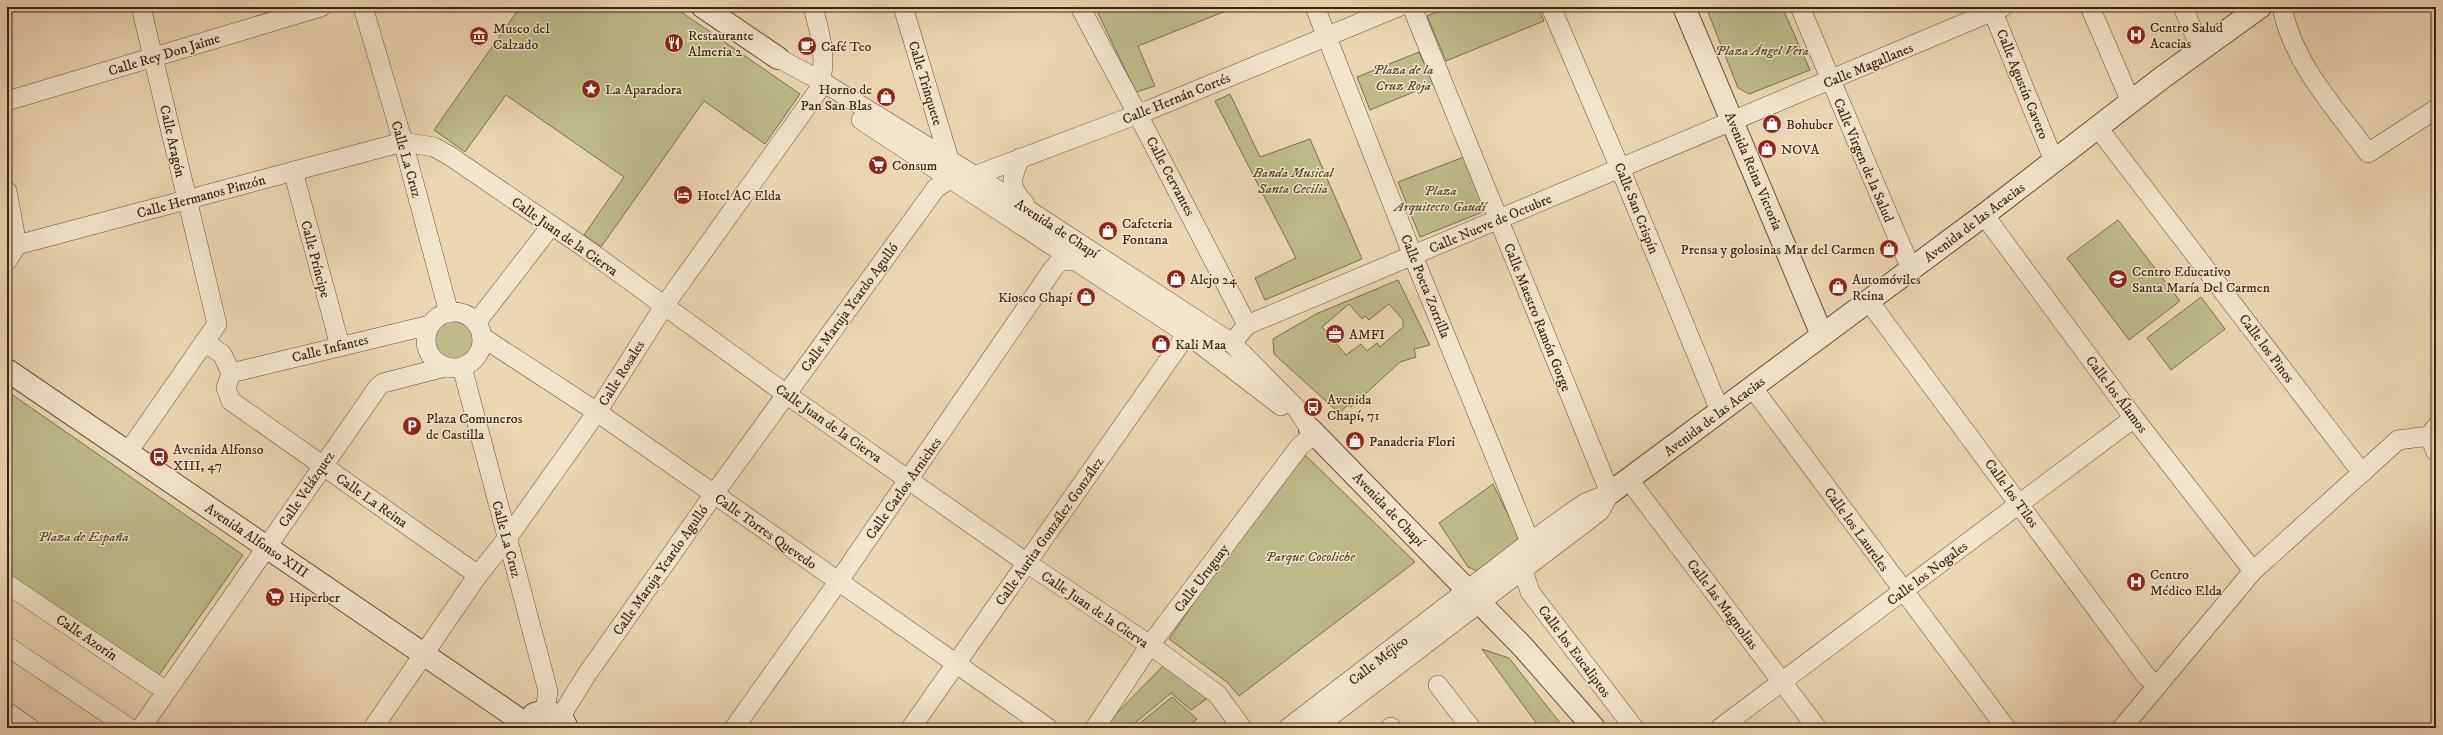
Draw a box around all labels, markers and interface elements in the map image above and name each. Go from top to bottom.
place label: Centro Salud Acacias [2150,19,2223,53]
place label: Museo del Calzado [493,20,550,54]
hospital icon: Centro Salud Acacias [2125,24,2147,46]
museum icon: Museo del Calzado [468,25,490,47]
place label: Restaurante Almeria 2 [688,27,754,61]
street label: Calle Agustín Cavero [1992,27,2052,142]
street label: Calle Rey Don Jaime [106,29,222,80]
restaurant icon: Restaurante Almeria 2 [663,32,685,54]
cafe icon: Café Teo [796,35,818,57]
place label: Café Teo [821,38,871,56]
street label: Calle Trinquete [904,39,946,128]
street label: Calle Magallanes [1821,39,1916,93]
park label: Plaza Ángel Vera [1715,42,1809,60]
park label: Plaza de la Cruz Roja [1373,61,1433,95]
street label: Calle Hernán Cortés [1120,69,1233,129]
place icon: La Aparadora [580,78,602,100]
place label: La Aparadora [605,81,682,99]
place label: Horno de Pan San Blas [800,81,872,115]
shop icon: Horno de Pan San Blas [875,86,897,108]
street label: Calle Virgen de la Salud [1829,96,1897,225]
street label: Calle Aragón [155,103,189,180]
street label: Avenida Reina Victoria [1720,110,1786,233]
shop icon: Bohuber [1761,113,1783,135]
place label: Bohuber [1786,116,1834,134]
street label: Calle La Cruz [387,119,426,200]
street label: Calle Cervantes [1142,134,1199,219]
shop icon: NOVA [1756,138,1778,160]
place label: NOVA [1781,141,1820,159]
supermarket icon: Consum [867,154,889,176]
place label: Consum [892,157,938,175]
street label: Calle San Crispín [1610,160,1663,257]
park label: Banda Musical Santa Cecilia [1252,164,1334,198]
street label: Calle Hermanos Pinzón [135,171,268,223]
street label: Avenida de las Acacias [1920,179,2029,267]
park label: Plaza Arquitecto Gaudí [1392,182,1488,216]
hotel icon: Hotel AC Elda [672,184,694,206]
place label: Hotel AC Elda [697,187,781,205]
street label: Calle Nueve de Octubre [1426,190,1555,258]
street label: Calle Juan de la Cierva [508,193,621,280]
street label: Avenida de Chapí [1011,195,1103,263]
place label: Cafeteria Fontana [1122,215,1173,249]
street label: Calle Príncipe [296,219,334,300]
shop icon: Cafeteria Fontana [1097,220,1119,242]
street label: Calle Poeta Zorrilla [1396,232,1454,341]
shop icon: Prensa y golosinas Mar del Carmen [1878,238,1900,260]
street label: Calle Maruja Ycardo Agulló [797,239,903,376]
street label: Calle Maestro Ramón Gorge [1499,241,1575,394]
place label: Prensa y golosinas Mar del Carmen [1681,241,1876,259]
place label: Centro Educativo Santa María Del Carmen [2132,263,2271,297]
shop icon: Alejo 24 [1165,268,1187,290]
school or university icon: Centro Educativo Santa María Del Carmen [2107,268,2129,290]
place label: Alejo 24 [1190,271,1238,289]
place label: Automóviles Reina [1852,271,1921,305]
shop icon: Automóviles Reina [1827,276,1849,298]
shop icon: Kiosco Chapí [1075,286,1097,308]
place label: Kiosco Chapí [998,289,1073,307]
street label: Calle los Pinos [2234,311,2298,387]
office icon: AMFI [1324,323,1346,345]
place label: AMFI [1349,326,1385,344]
street label: Calle Infantes [290,331,371,367]
shop icon: Kali Maa [1150,333,1172,355]
place label: Kali Maa [1175,336,1226,354]
street label: Calle Rosales [595,337,649,410]
street label: Calle los Álamos [2081,352,2151,437]
street label: Avenida de las Acacias [1660,373,1769,461]
street label: Calle Juan de la Cierva [772,380,885,467]
place label: Avenida Chapí, 71 [1327,391,1380,425]
bus stop icon: Avenida Chapí, 71 [1302,396,1324,418]
place label: Plaza Comuneros de Castilla [426,410,523,444]
parking icon: Plaza Comuneros de Castilla [401,415,423,437]
shop icon: Panaderia Flori [1344,430,1366,452]
place label: Panaderia Flori [1369,433,1456,451]
street label: Calle Carlos Arniches [862,434,946,543]
place label: Avenida Alfonso XIII, 47 [173,441,264,475]
bus stop icon: Avenida Alfonso XIII, 47 [148,446,170,468]
street label: Calle Velázquez [275,448,339,531]
street label: Calle Aurita González González [992,454,1108,609]
street label: Calle los Tilos [1980,456,2042,532]
street label: Avenida de Chapí [1348,469,1429,552]
street label: Calle La Reina [332,470,411,532]
street label: Calle los Laureles [1820,484,1893,575]
street label: Calle Torres Quevedo [711,490,820,574]
street label: Calle La Cruz [487,499,525,580]
street label: Avenida Alfonso XIII [201,500,312,582]
street label: Calle Maruja Ycardo Agulló [609,502,713,639]
park label: Plaza de España [38,528,129,546]
street label: Calle los Nogales [1884,537,1972,610]
street label: Calle Uruguay [1170,541,1234,616]
park label: Parque Cocoliche [1265,548,1356,566]
street label: Calle las Magnolias [1682,556,1762,654]
place label: Centro Médico Elda [2150,566,2222,600]
street label: Calle Juan de la Cierva [1037,567,1152,653]
hospital icon: Centro Médico Elda [2125,571,2147,593]
supermarket icon: Hiperber [264,586,286,608]
place label: Hiperber [289,589,341,607]
street label: Calle los Eucaliptos [1534,602,1615,701]
street label: Calle Azorín [52,611,121,665]
street label: Calle Méjico [1345,632,1412,690]

